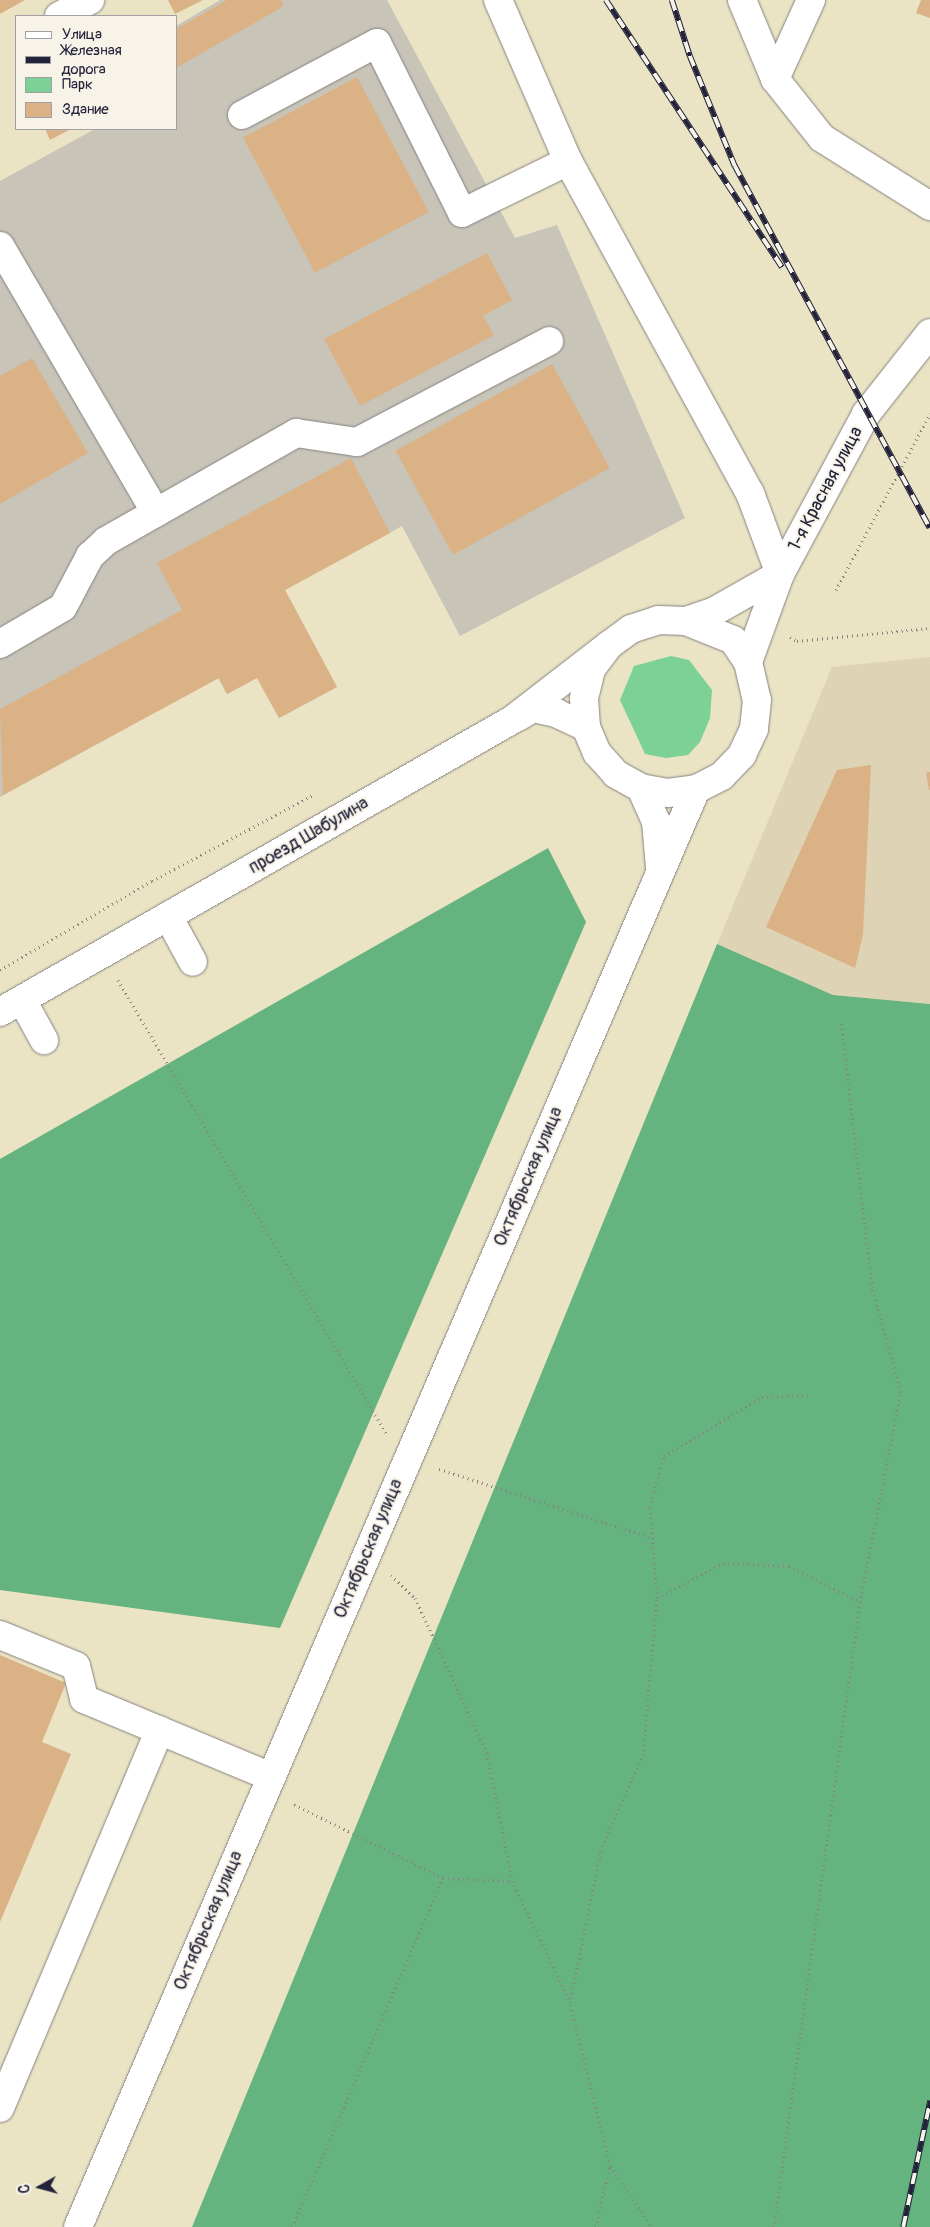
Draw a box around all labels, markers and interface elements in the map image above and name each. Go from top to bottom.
legend [15,15,178,130]
text: Улица [62,25,102,44]
text: Железная дорога [61,41,122,79]
text: Парк [62,75,93,94]
text: Здание [62,100,109,119]
street label: 1-я Красная улица [784,423,868,555]
street label: проезд Шабулина [245,793,373,879]
street label: Октябрьская улица [490,1104,568,1250]
street label: Октябрьская улица [330,1476,408,1622]
street label: Октябрьская улица [170,1848,248,1994]
north arrow [15,2162,65,2212]
text: С [16,2184,34,2194]

